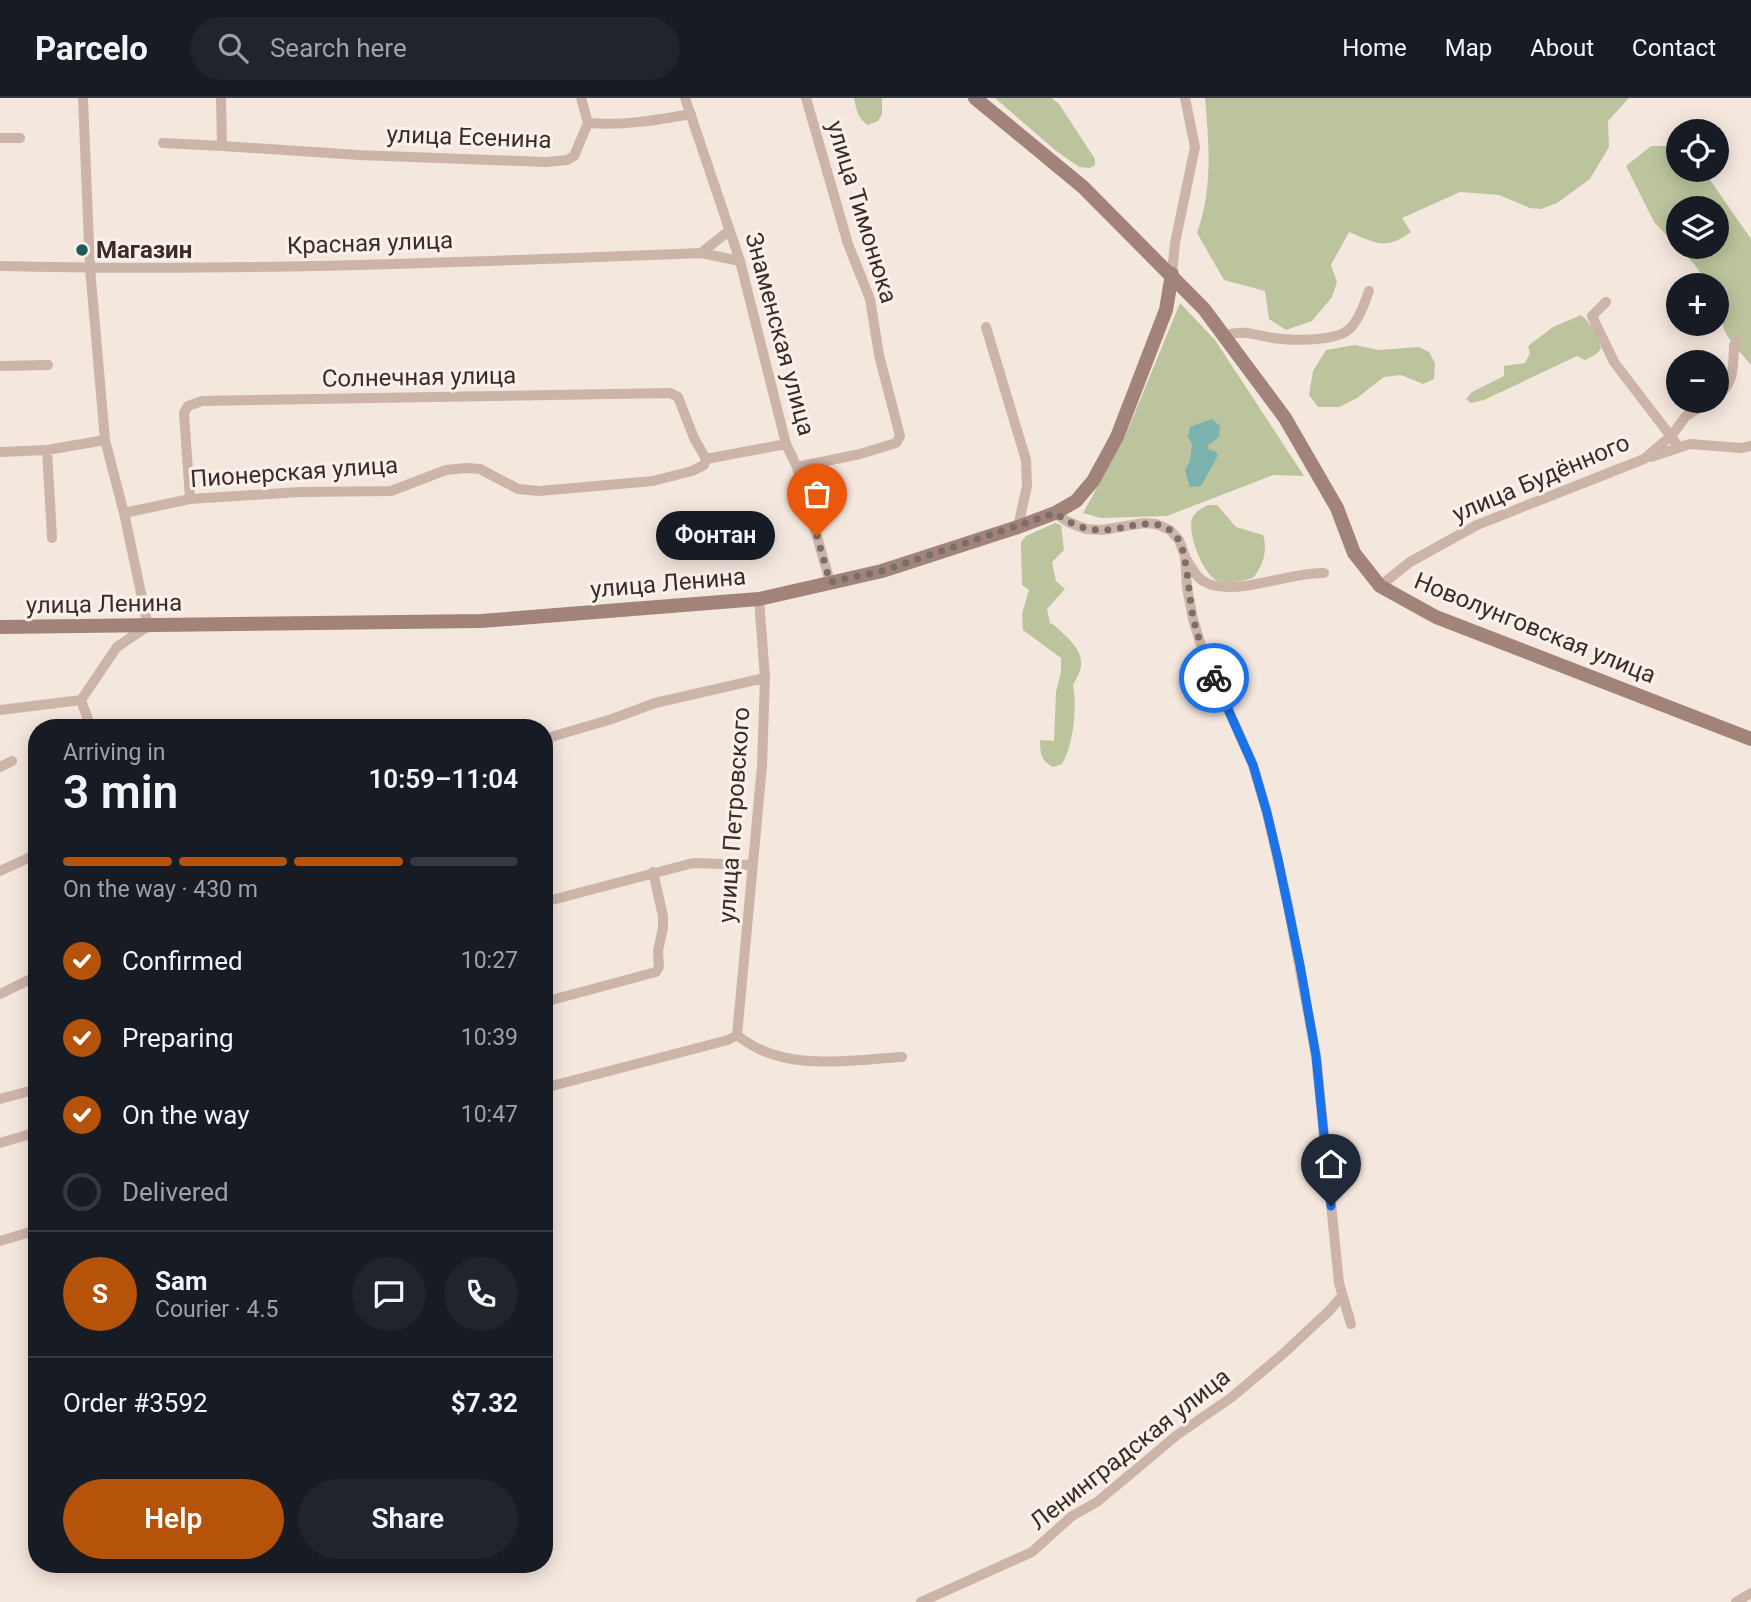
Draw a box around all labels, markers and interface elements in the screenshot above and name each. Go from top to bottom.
search box [190,17,680,80]
text: Parcelo [35,29,148,68]
icon: search [214,29,252,67]
text: Search here [270,33,407,63]
text: Home [1342,34,1407,62]
text: Map [1445,34,1492,62]
text: About [1530,34,1594,62]
text: Contact [1632,34,1716,62]
street label: улица Тимонюка [821,117,903,307]
map controls [1666,119,1729,413]
button: locate [1666,119,1729,182]
street label: улица Есенина [386,120,552,154]
button: layers [1666,196,1729,259]
street label: Красная улица [286,226,454,260]
street label: Знаменская улица [739,229,821,439]
place label: Магазин [96,236,192,264]
marker: Магазин [74,242,90,258]
button: + [1666,273,1729,336]
button: − [1666,350,1729,413]
street label: Солнечная улица [322,361,516,393]
street label: улица Будённого [1448,428,1634,528]
street label: Пионерская улица [189,451,399,493]
pin [787,464,847,536]
icon: bag [798,475,836,513]
callout: Фонтан [656,512,775,560]
text: Фонтан [675,522,756,549]
street label: улица Ленина [589,562,747,604]
street label: Новолунговская улица [1410,567,1660,689]
street label: улица Ленина [26,589,182,619]
courier [1179,643,1249,713]
icon: bike [1195,659,1233,697]
street label: улица Петровского [712,706,756,924]
text: Arriving in [63,739,166,766]
text: 10:59–11:04 [368,764,518,794]
text: 3 min [63,765,178,819]
text: On the way · 430 m [63,876,258,903]
icon: check [63,942,101,980]
text: Confirmed [122,946,243,976]
text: 10:27 [461,947,518,974]
icon: check [63,1019,101,1057]
text: Preparing [122,1023,234,1053]
text: 10:39 [461,1024,518,1051]
icon: check [63,1096,101,1134]
text: On the way [122,1100,250,1130]
text: 10:47 [461,1101,518,1128]
pin [1301,1134,1361,1206]
icon: home [1312,1145,1350,1183]
text: Delivered [122,1177,229,1207]
button: chat [352,1257,426,1331]
button: phone [444,1257,518,1331]
text: Sam [155,1266,207,1296]
text: S [92,1279,108,1309]
text: Courier · 4.5 [155,1296,278,1323]
street label: Ленинградская улица [1024,1362,1236,1536]
text: Order #3592 [63,1388,208,1418]
text: $7.32 [451,1388,518,1418]
button: Help [63,1479,284,1559]
button: Share [298,1479,518,1559]

